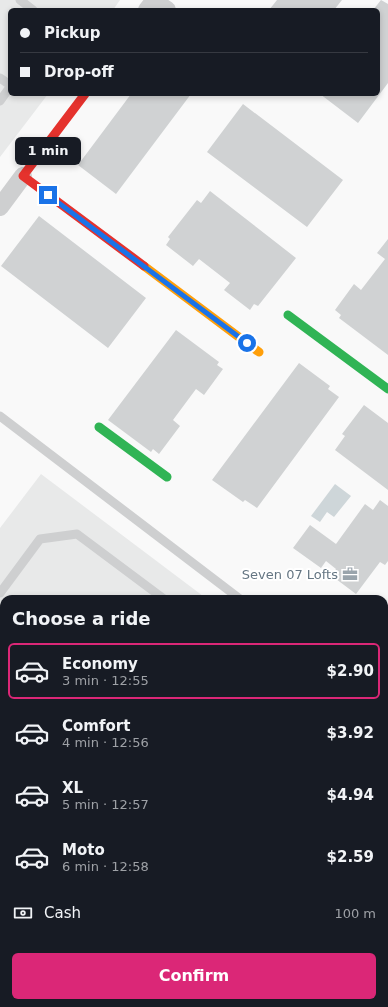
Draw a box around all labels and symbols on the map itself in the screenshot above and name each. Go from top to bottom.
callout: 1 min [15,137,81,165]
route end [39,186,57,204]
route start [238,334,256,352]
office icon: Seven 07 Lofts [341,565,359,583]
place label: Seven 07 Lofts [242,567,338,582]

